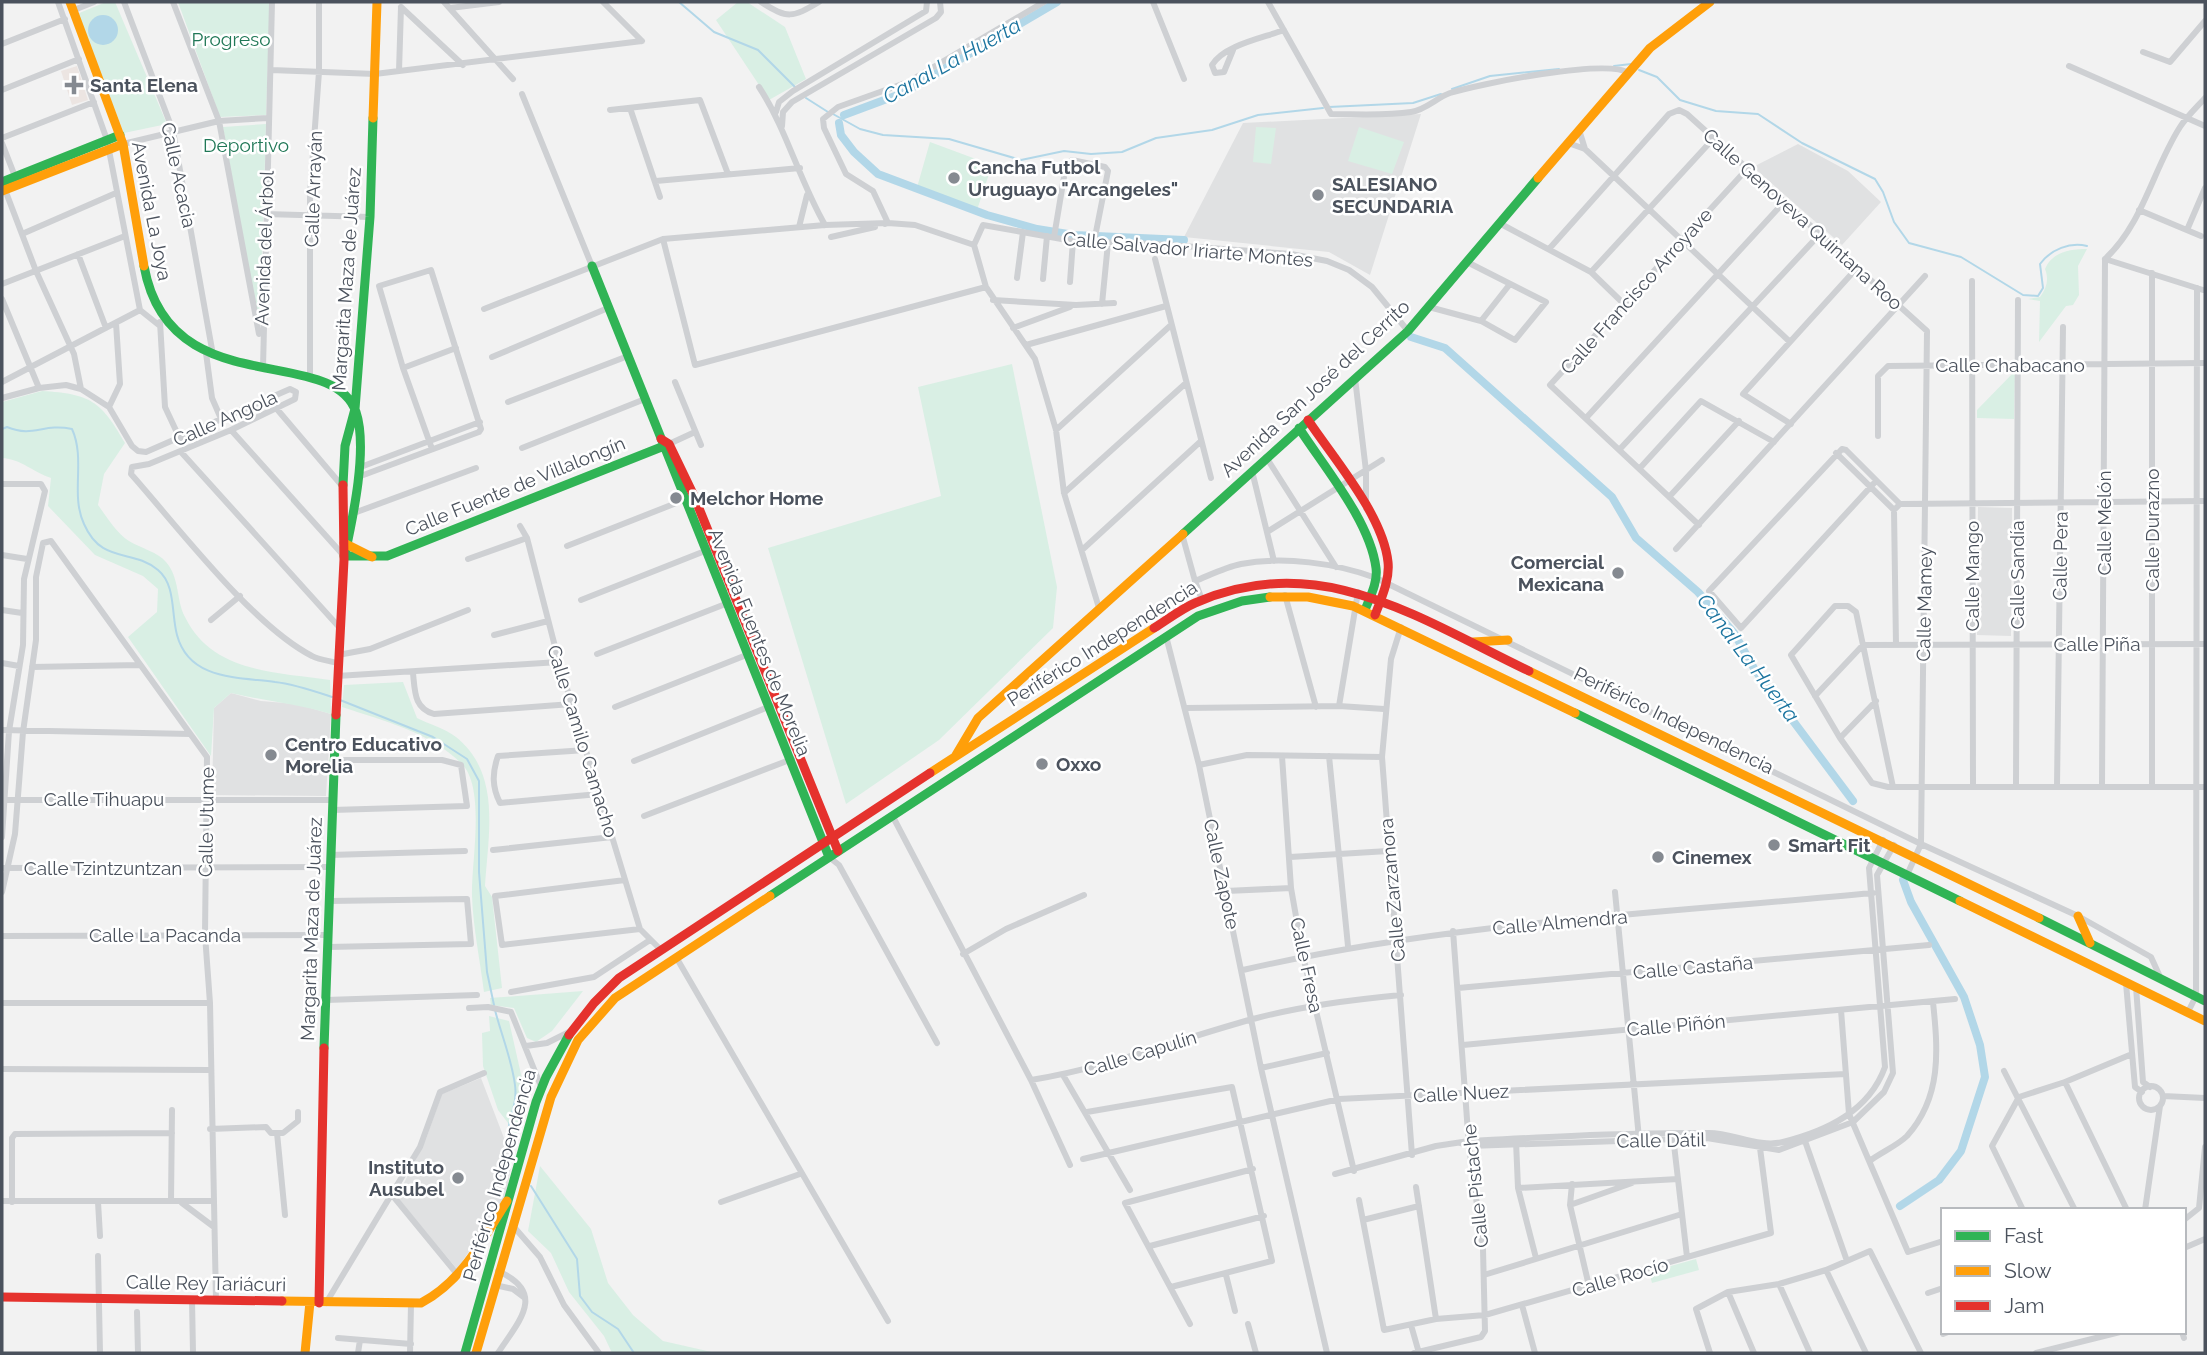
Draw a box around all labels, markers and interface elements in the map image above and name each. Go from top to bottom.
water label: Canal La Huerta [878,12,1025,109]
park label: Progreso [191,28,271,50]
place label: Santa Elena [90,74,198,96]
marker: Santa Elena [64,75,84,95]
street label: Calle Acacia [157,120,201,230]
street label: Calle Genoveva Quintana Roo [1699,124,1907,314]
street label: Calle Arrayán [300,130,326,248]
park label: Deportivo [203,134,289,156]
street label: Avenida La Joya [128,139,176,283]
place label: Cancha Futbol Uruguayo "Arcangeles" [968,156,1178,200]
street label: Margarita Maza de Juárez [327,167,365,391]
street label: Avenida del Árbol [250,169,278,326]
marker: Cancha Futbol Uruguayo "Arcangeles" [946,170,962,186]
place label: SALESIANO SECUNDARIA [1332,173,1454,217]
marker: SALESIANO SECUNDARIA [1310,187,1326,203]
street label: Calle Francisco Arroyave [1556,203,1716,379]
street label: Calle Salvador Iriarte Montes [1062,227,1314,271]
street label: Avenida San José del Cerrito [1216,295,1414,481]
street label: Calle Chabacano [1935,354,2085,376]
street label: Calle Angola [170,385,280,451]
street label: Calle Fuente de Villalongín [402,432,628,540]
street label: Calle Durazno [2141,468,2163,592]
street label: Calle Melón [2093,471,2115,575]
place label: Melchor Home [690,487,823,509]
marker: Melchor Home [668,490,684,506]
street label: Calle Pera [2048,511,2072,601]
street label: Calle Sandía [2006,520,2028,630]
street label: Calle Mango [1961,521,1983,631]
street label: Avenida Fuentes de Morelia [704,525,816,759]
street label: Calle Mamey [1912,546,1936,662]
place label: Comercial Mexicana [1511,551,1605,595]
marker: Comercial Mexicana [1610,565,1626,581]
street label: Periférico Independencia [1003,575,1201,711]
water label: Canal La Huerta [1692,589,1805,727]
street label: Calle Piña [2053,633,2141,655]
street label: Calle Camilo Camacho [543,642,623,840]
street label: Periférico Independencia [1570,662,1778,778]
place label: Centro Educativo Morelia [285,733,442,777]
marker: Centro Educativo Morelia [263,747,279,763]
place label: Oxxo [1056,753,1101,775]
marker: Oxxo [1034,756,1050,772]
street label: Calle Utume [194,767,218,877]
street label: Calle Tihuapu [44,788,164,810]
street label: Margarita Maza de Juárez [296,817,326,1041]
street label: Calle Zapote [1200,817,1244,931]
street label: Calle Zarzamora [1375,817,1409,963]
place label: Smart Fit [1788,834,1871,856]
marker: Smart Fit [1766,837,1782,853]
place label: Cinemex [1672,846,1752,868]
marker: Cinemex [1650,849,1666,865]
street label: Calle Tzintzuntzan [24,857,182,879]
street label: Calle Almendra [1491,905,1629,939]
street label: Calle Fresa [1286,915,1328,1015]
street label: Calle La Pacanda [89,924,241,946]
street label: Calle Castaña [1632,951,1754,983]
street label: Calle Piñón [1626,1010,1726,1040]
street label: Calle Capulín [1081,1025,1199,1081]
street label: Periférico Independencia [458,1066,540,1284]
street label: Calle Nuez [1412,1080,1510,1106]
street label: Calle Pistache [1458,1123,1492,1249]
street label: Calle Dátil [1616,1128,1707,1152]
place label: Instituto Ausubel [368,1156,445,1200]
marker: Instituto Ausubel [450,1170,466,1186]
legend [1941,1208,2186,1334]
text: Fast [2004,1223,2044,1248]
street label: Calle Rocío [1569,1253,1671,1301]
text: Slow [2004,1258,2052,1283]
street label: Calle Rey Tariácuri [126,1271,286,1295]
text: Jam [2004,1293,2045,1318]

